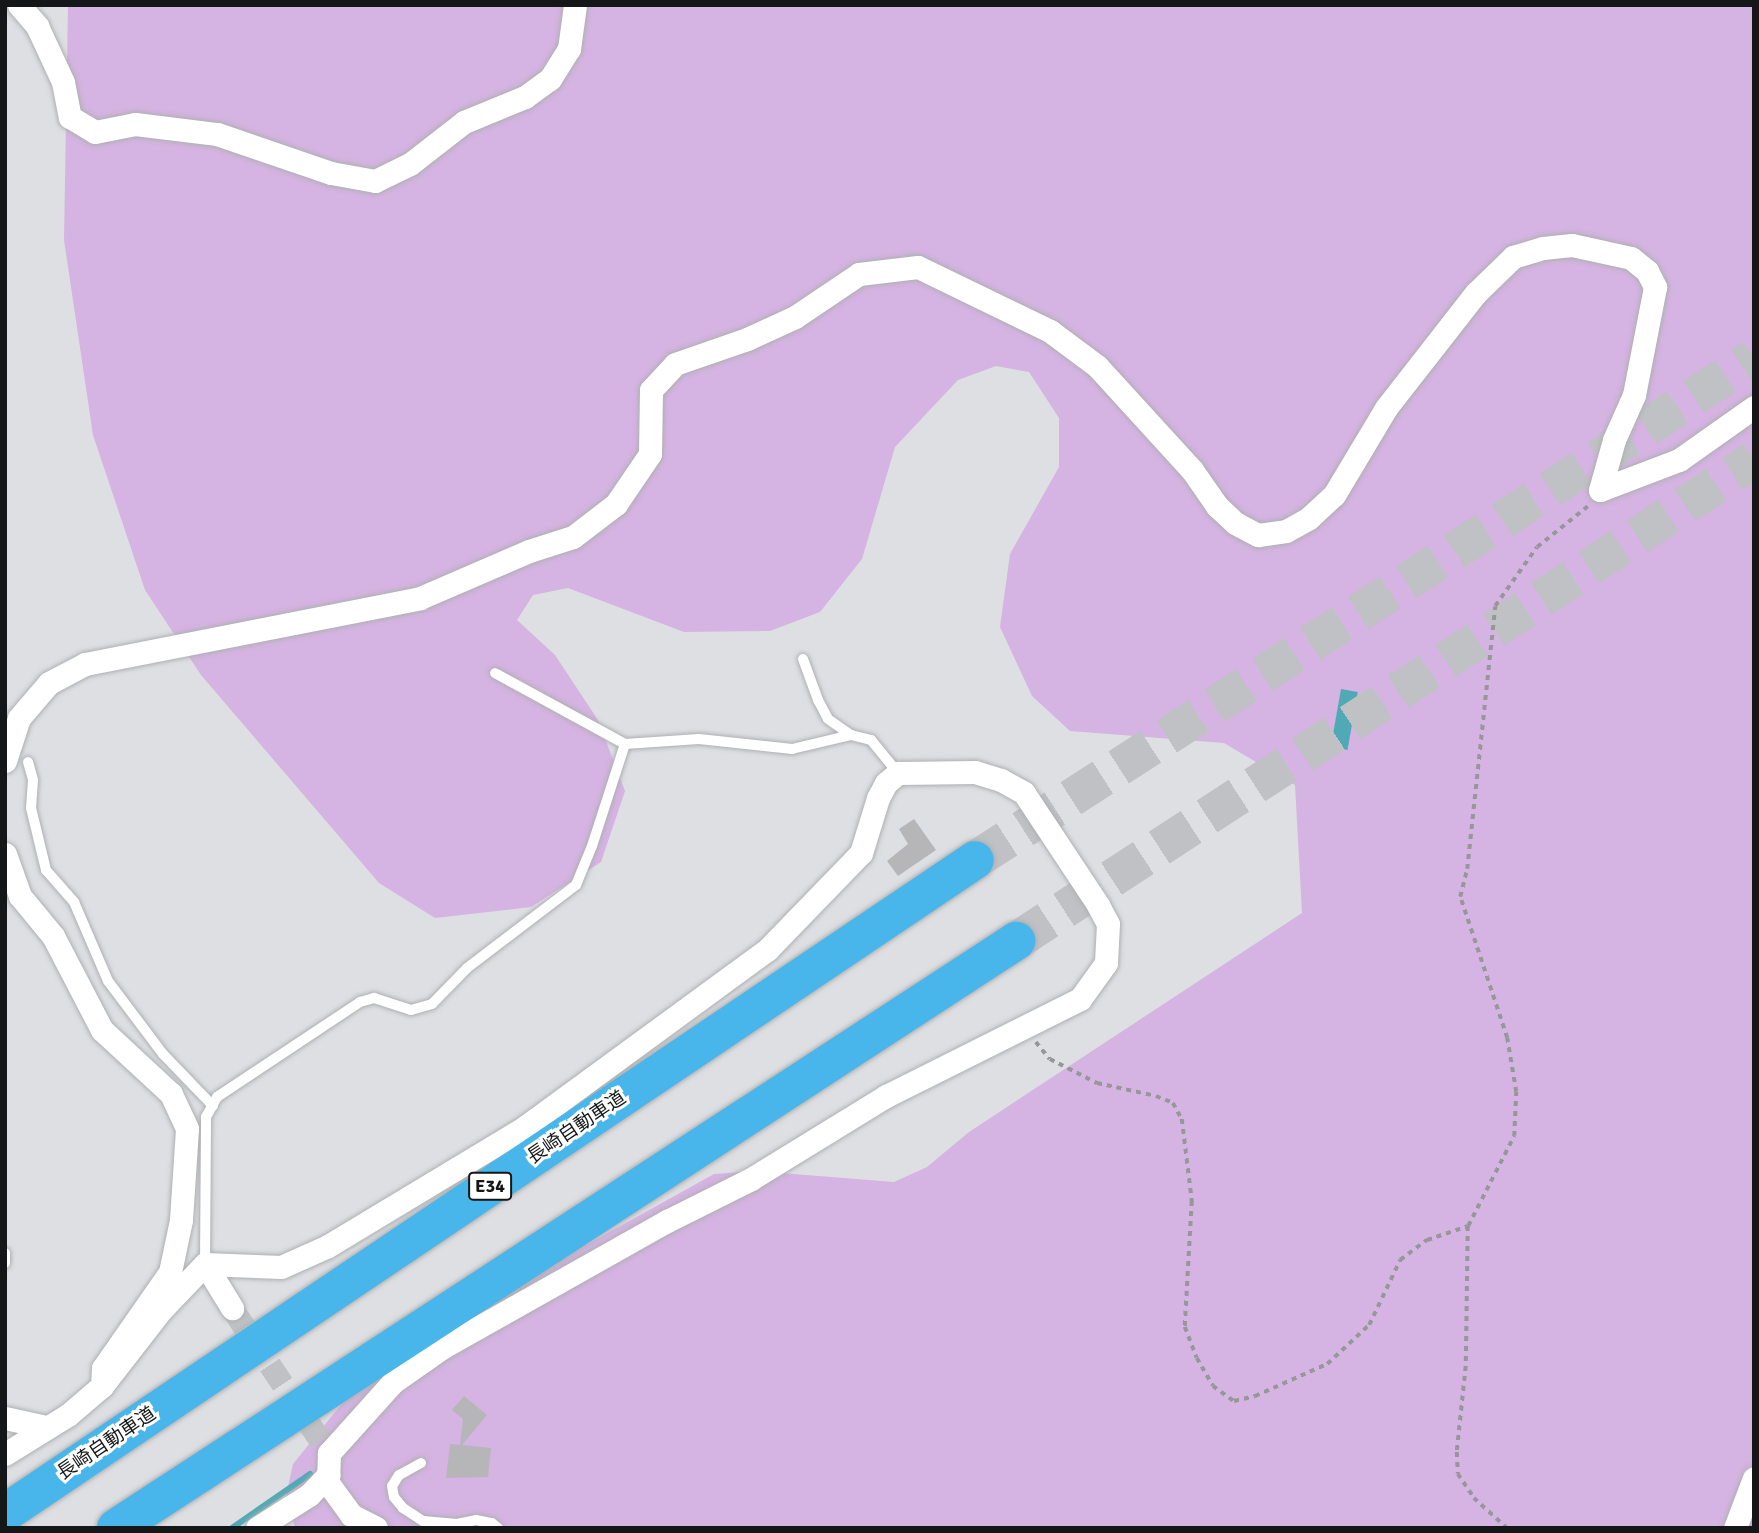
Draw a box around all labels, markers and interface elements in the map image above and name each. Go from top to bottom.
street label: 長崎自動車道 [523,1087,631,1169]
road number: E34 [467,1171,513,1200]
street label: 長崎自動車道 [53,1403,161,1485]

